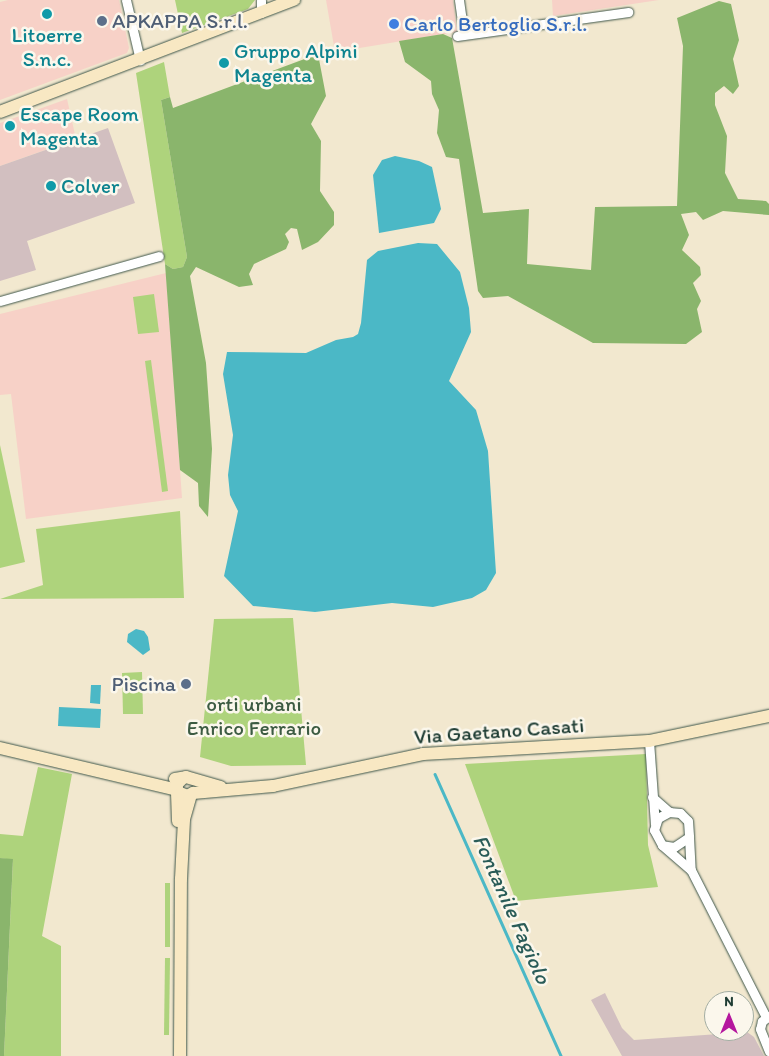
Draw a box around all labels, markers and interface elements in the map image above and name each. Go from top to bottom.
marker: Litoerre S.n.c. [41,8,53,20]
place label: APKAPPA S.r.l. [112,8,248,34]
place label: Carlo Bertoglio S.r.l. [404,11,588,37]
marker: APKAPPA S.r.l. [96,15,108,27]
marker: Carlo Bertoglio S.r.l. [388,18,400,30]
place label: Litoerre S.n.c. [12,22,82,72]
place label: Gruppo Alpini Magenta [234,38,358,88]
marker: Gruppo Alpini Magenta [218,57,230,69]
place label: Escape Room Magenta [20,101,139,151]
marker: Escape Room Magenta [4,120,16,132]
place label: Colver [61,173,119,199]
marker: Colver [45,180,57,192]
place label: Piscina [112,671,176,697]
marker: Piscina [180,678,192,690]
park label: orti urbani Enrico Ferrario [187,691,321,741]
street label: Via Gaetano Casati [413,712,585,750]
water label: Fontanile Fagiolo [467,830,557,988]
north arrow [704,991,754,1041]
text: N [724,993,734,1010]

